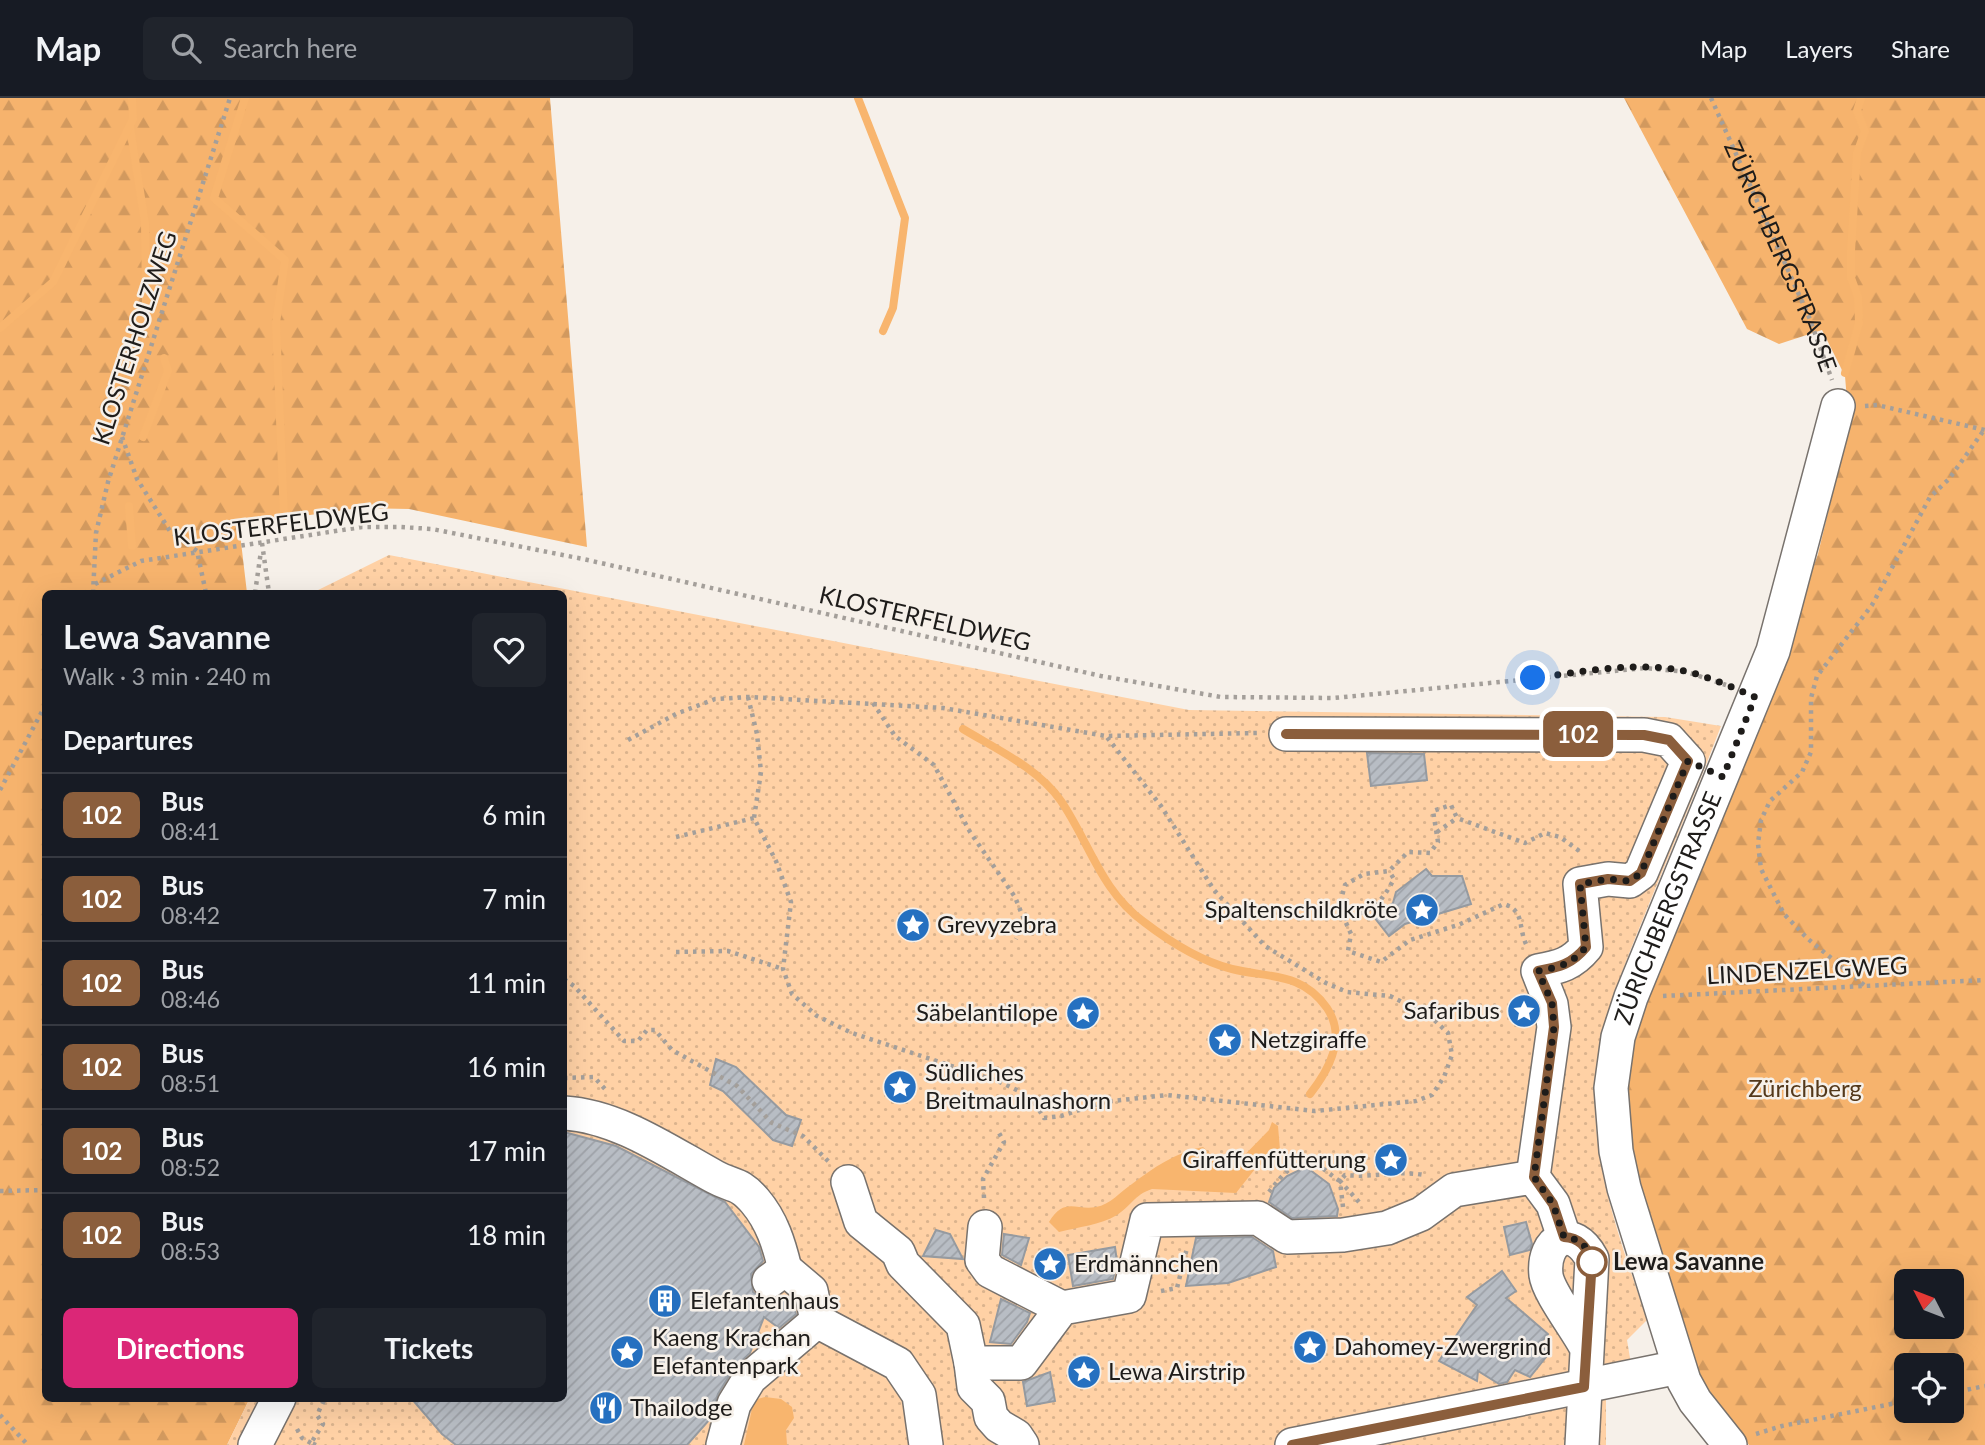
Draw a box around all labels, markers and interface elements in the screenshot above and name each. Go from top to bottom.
search box [143,17,633,80]
text: Map [35,28,101,68]
icon: search [167,29,205,67]
text: Search here [223,32,357,64]
text: Map [1700,34,1747,63]
text: Layers [1785,34,1853,63]
text: Share [1891,34,1950,63]
street label: ZÜRICHBERGSTRASSE [1719,136,1844,375]
street label: KLOSTERHOLZWEG [85,227,182,448]
street label: KLOSTERFELDWEG [172,496,390,551]
street label: KLOSTERFELDWEG [817,579,1034,656]
button: heart [472,613,546,687]
text: Lewa Savanne [63,616,271,656]
your location [1515,660,1550,695]
text: Walk · 3 min · 240 m [63,662,271,690]
line badge: 102 [1538,711,1618,757]
text: 102 [1557,719,1599,748]
text: Departures [63,724,193,756]
text: Bus [161,785,204,817]
street label: ZÜRICHBERGSTRASSE [1607,787,1727,1028]
text: 6 min [482,799,546,831]
text: 102 [81,800,122,829]
text: 08:41 [161,817,220,845]
text: Bus [161,869,204,901]
text: 7 min [482,883,546,915]
text: 102 [81,884,122,913]
place icon: Spaltenschildkröte [1403,891,1441,929]
place label: Spaltenschildkröte [1204,894,1398,923]
text: 08:42 [161,901,220,929]
place icon: Grevyzebra [894,906,932,944]
place label: Grevyzebra [937,909,1057,938]
street label: LINDENZELGWEG [1706,950,1908,989]
text: Bus [161,953,204,985]
text: 11 min [467,967,546,999]
text: 102 [81,968,122,997]
text: 08:46 [161,985,220,1013]
place icon: Safaribus [1505,992,1543,1030]
place icon: Säbelantilope [1064,994,1102,1032]
place label: Safaribus [1403,995,1500,1024]
place label: Säbelantilope [916,997,1058,1026]
place icon: Netzgiraffe [1206,1021,1244,1059]
place label: Netzgiraffe [1250,1024,1367,1053]
text: Bus [161,1037,204,1069]
text: 16 min [467,1051,546,1083]
text: 102 [81,1052,122,1081]
place label: Südliches Breitmaulnashorn [925,1057,1111,1114]
place icon: Südliches Breitmaulnashorn [881,1068,919,1106]
text: 08:51 [161,1069,220,1097]
park label: Zürichberg [1748,1073,1862,1102]
text: Bus [161,1121,204,1153]
text: 17 min [467,1135,546,1167]
text: 102 [81,1136,122,1165]
place icon: Giraffenfütterung [1372,1141,1410,1179]
place label: Giraffenfütterung [1182,1144,1366,1173]
text: 08:52 [161,1153,220,1181]
text: Bus [161,1205,204,1237]
text: 18 min [467,1219,546,1251]
text: 102 [81,1220,122,1249]
text: 08:53 [161,1237,220,1265]
place icon: Erdmännchen [1031,1245,1069,1283]
place label: Lewa Savanne [1613,1246,1764,1275]
marker: Lewa Savanne [1577,1247,1607,1277]
place label: Erdmännchen [1074,1248,1219,1277]
north arrow [1894,1269,1964,1339]
map controls [1894,1269,1964,1423]
building icon: Elefantenhaus [646,1282,684,1320]
place label: Elefantenhaus [690,1285,839,1314]
button: Directions [63,1308,298,1388]
button: Tickets [312,1308,546,1388]
place label: Kaeng Krachan Elefantenpark [652,1322,811,1379]
place icon: Dahomey-Zwergrind [1291,1328,1329,1366]
place label: Dahomey-Zwergrind [1334,1331,1552,1360]
place icon: Kaeng Krachan Elefantenpark [608,1333,646,1371]
place icon: Lewa Airstrip [1065,1353,1103,1391]
button: locate [1894,1353,1964,1423]
place label: Lewa Airstrip [1108,1356,1246,1385]
restaurant icon: Thailodge [587,1389,625,1427]
place label: Thailodge [630,1392,733,1421]

